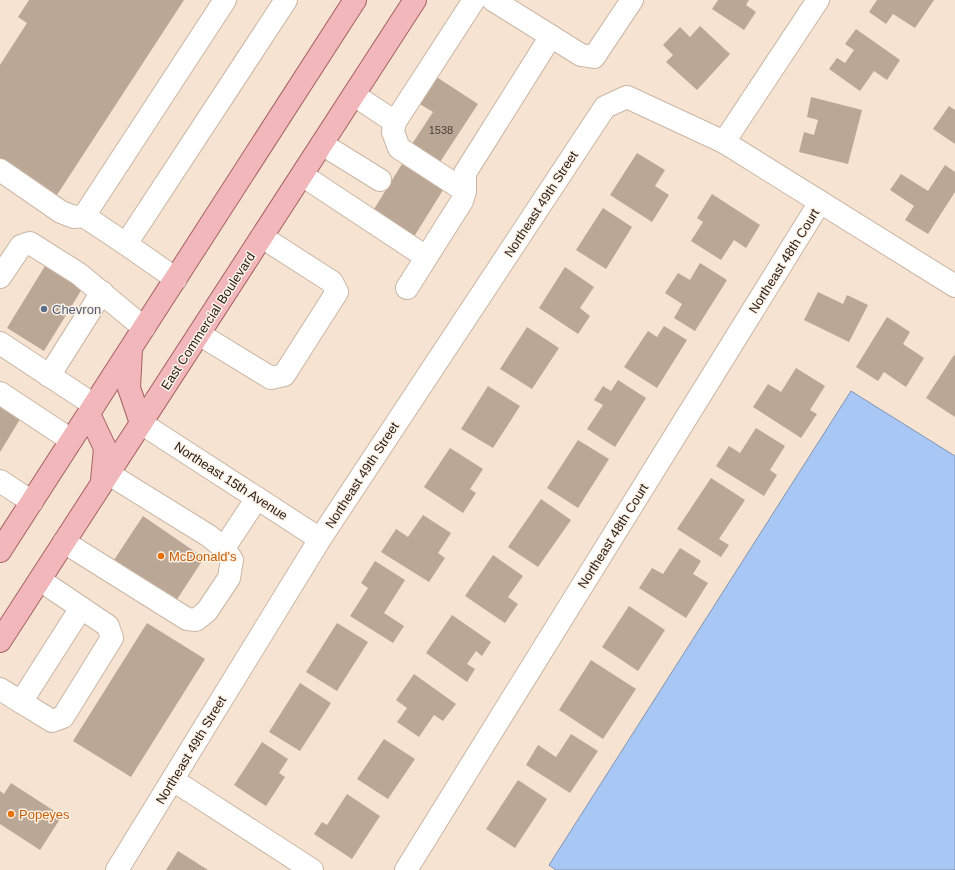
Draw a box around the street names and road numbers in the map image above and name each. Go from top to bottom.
street label: Northeast 49th Street [501,148,581,260]
street label: Northeast 48th Court [746,206,823,316]
street label: East Commercial Boulevard [158,249,258,393]
street label: Northeast 49th Street [322,419,402,531]
street label: Northeast 15th Avenue [172,439,290,523]
street label: Northeast 48th Court [575,481,652,591]
street label: Northeast 49th Street [153,693,229,807]

